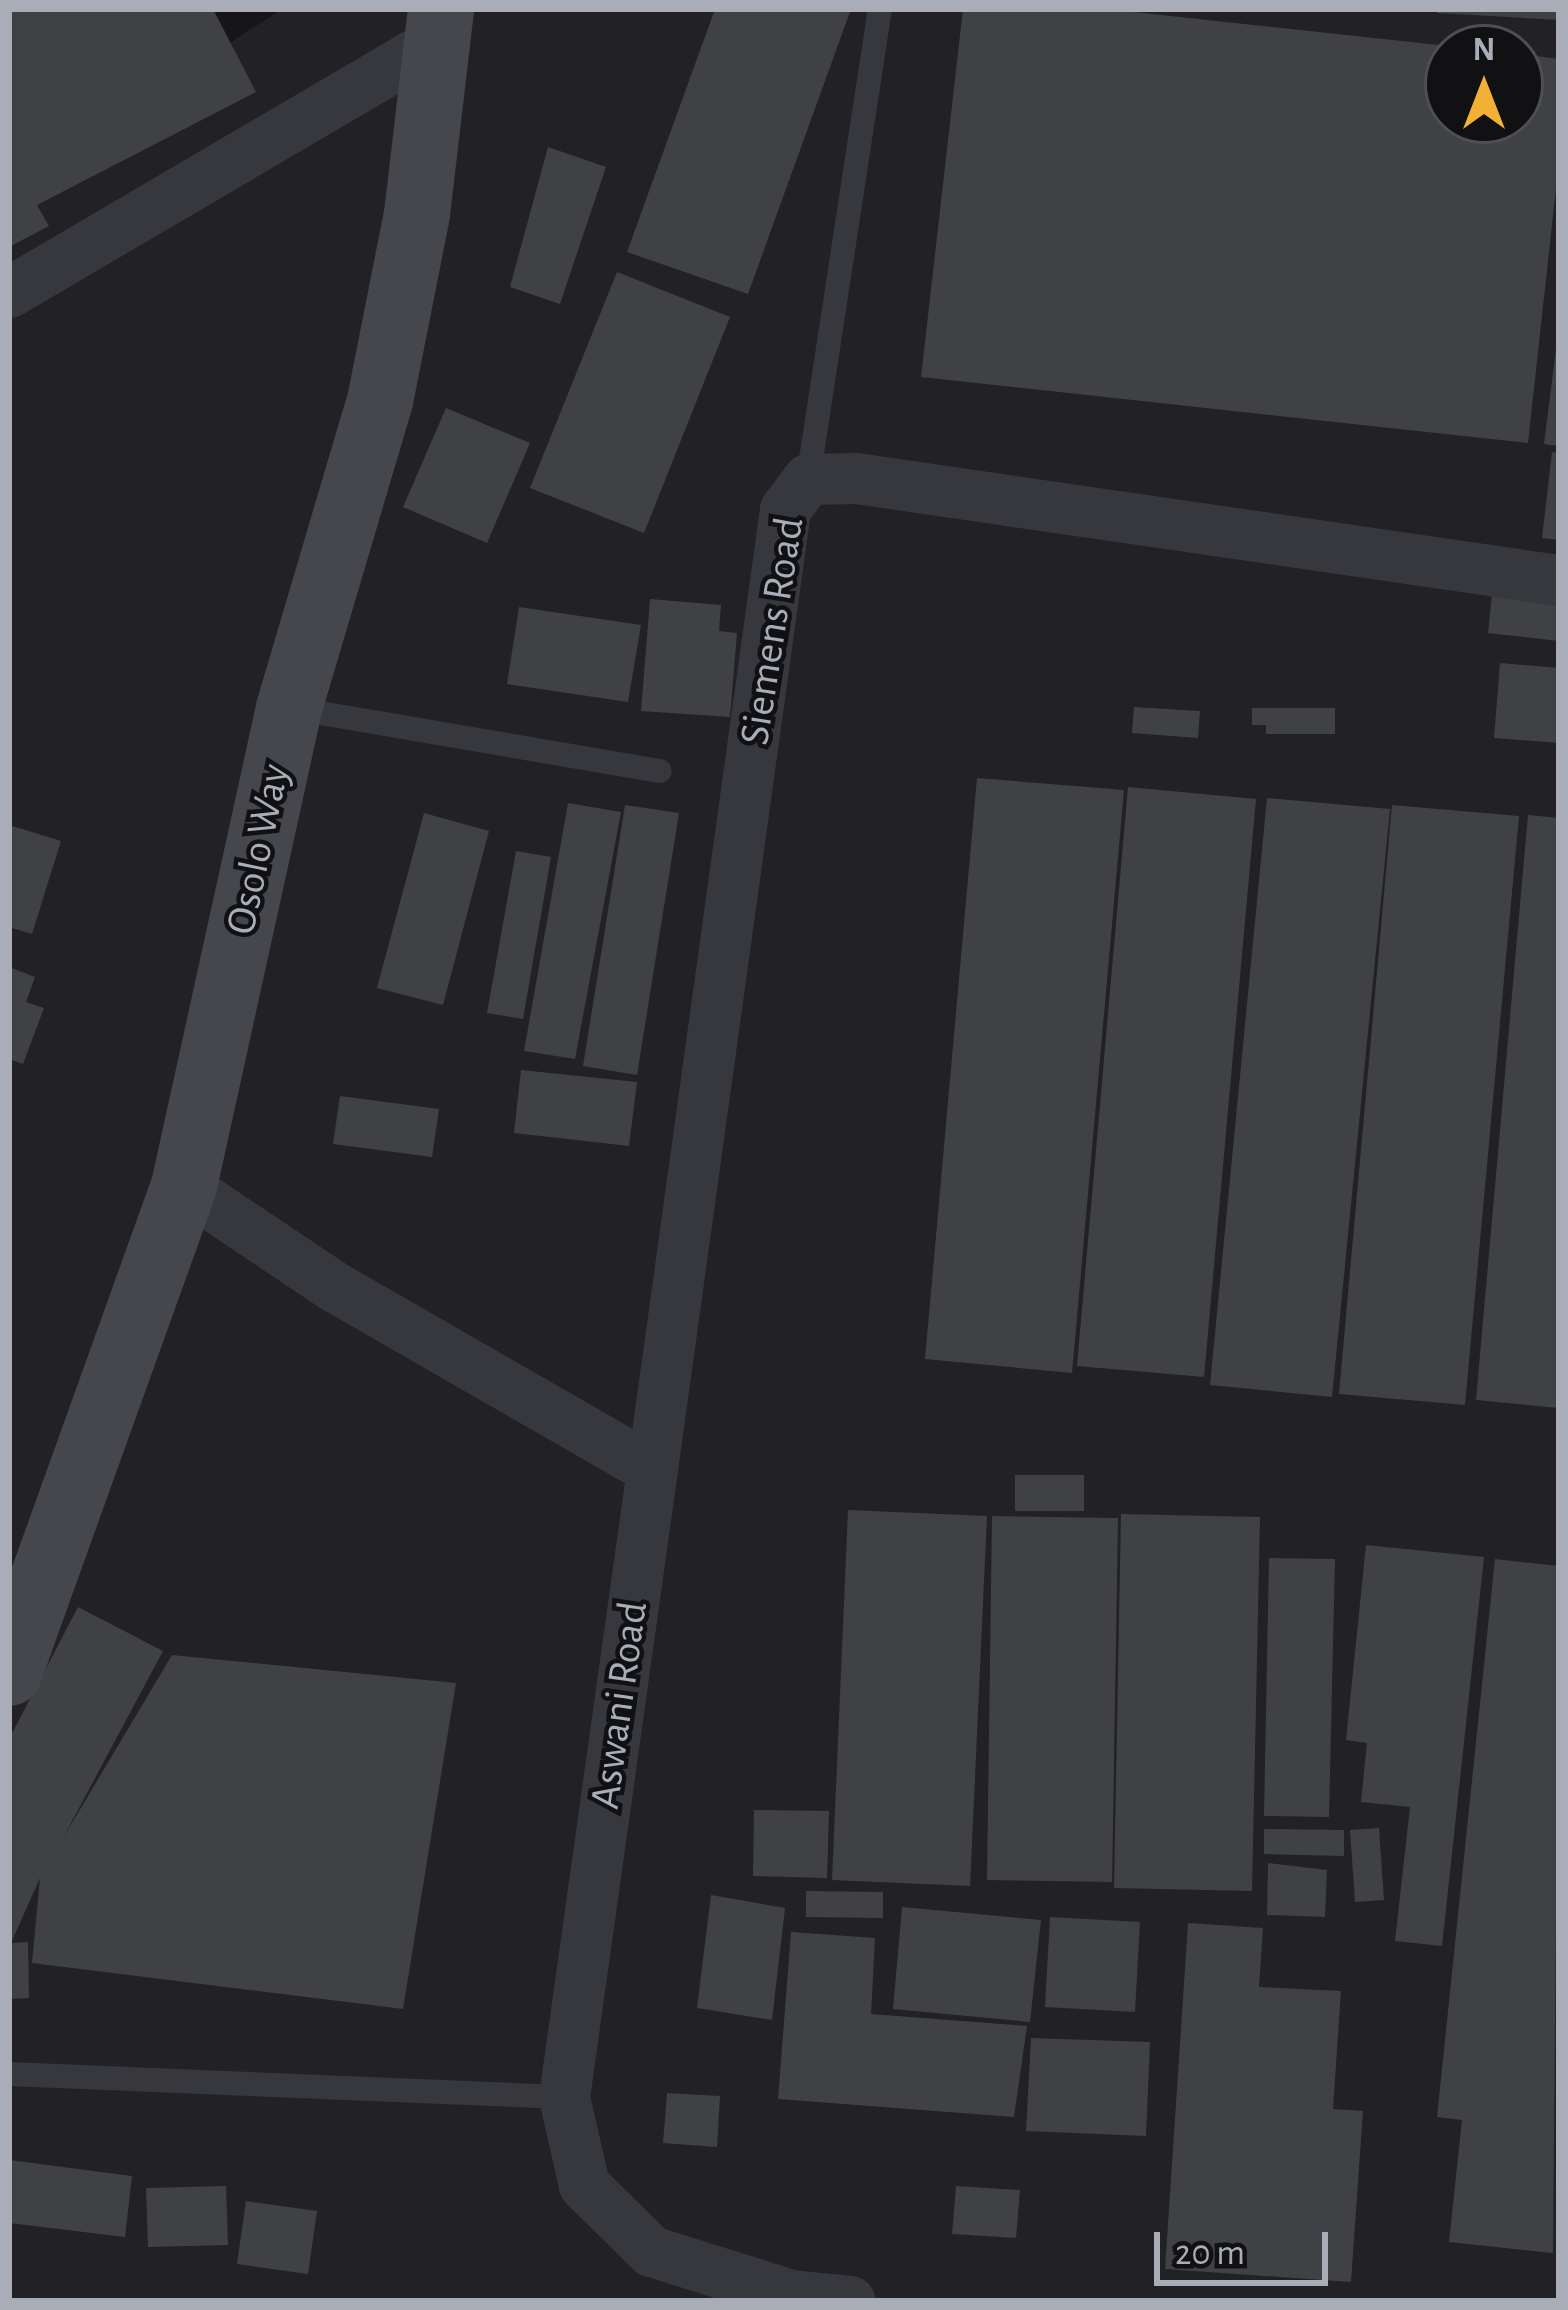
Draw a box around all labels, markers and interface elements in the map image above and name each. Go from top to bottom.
north arrow [1424,24,1544,144]
text: N [1473,34,1495,67]
street label: Siemens Road [729,513,815,749]
street label: Osolo Way [215,759,301,939]
street label: Aswani Road [580,1598,658,1812]
scale bar [1160,2208,1334,2282]
text: 20 m [1175,2235,1245,2271]

